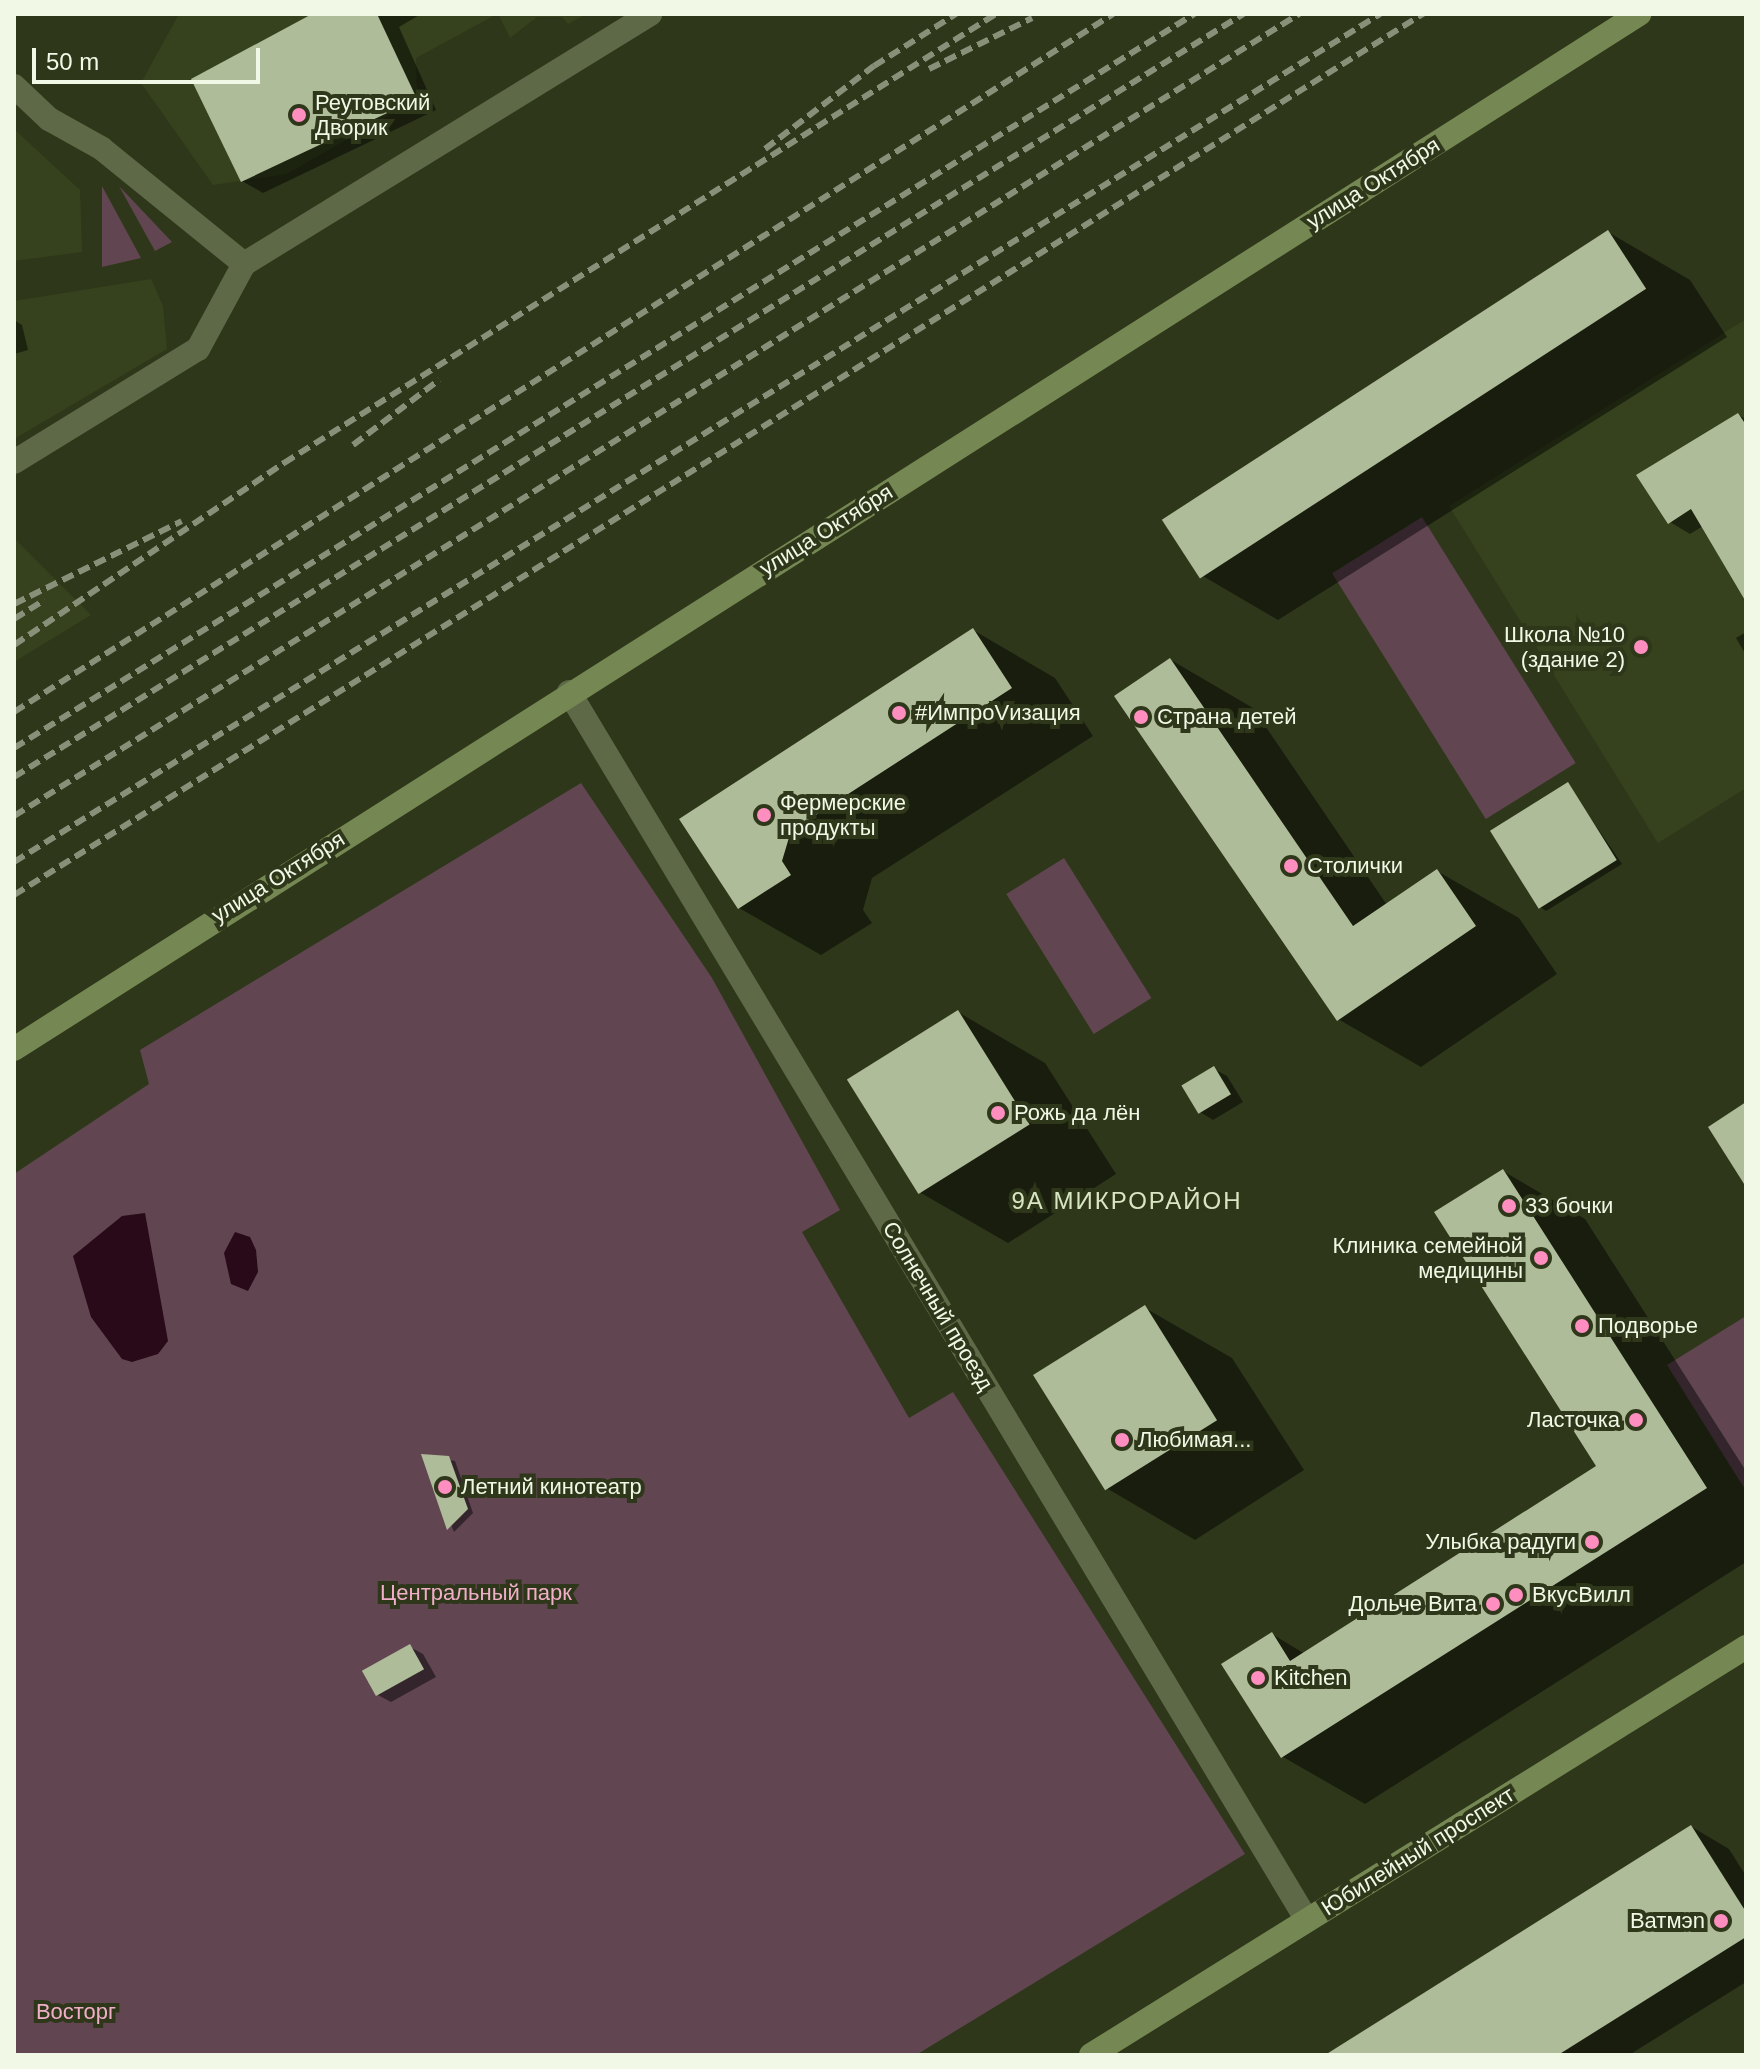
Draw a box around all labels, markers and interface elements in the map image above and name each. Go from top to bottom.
scale bar [36,32,264,82]
text: 50 m [46,48,99,75]
place label: Реутовский Дворик [315,89,430,140]
marker: Реутовский Дворик [290,106,308,124]
street label: улица Октября [1302,132,1444,234]
street label: улица Октября [755,479,897,581]
place label: Школа №10 (здание 2) [1504,621,1625,672]
marker: Школа №10 (здание 2) [1632,638,1650,656]
place label: #ИмпроVизация [915,700,1081,726]
marker: #ИмпроVизация [890,704,908,722]
place label: Страна детей [1157,704,1297,730]
marker: Страна детей [1132,708,1150,726]
place label: Фермерские продукты [780,789,906,840]
marker: Фермерские продукты [755,806,773,824]
street label: улица Октября [207,826,349,928]
place label: Столички [1307,853,1403,879]
marker: Столички [1282,857,1300,875]
place label: Рожь да лён [1014,1100,1140,1126]
marker: Рожь да лён [989,1104,1007,1122]
district label: 9А МИКРОРАЙОН [1011,1187,1243,1215]
place label: 33 бочки [1525,1193,1613,1219]
marker: 33 бочки [1500,1197,1518,1215]
street label: Солнечный проезд [877,1217,999,1395]
place label: Клиника семейной медицины [1333,1232,1523,1284]
marker: Клиника семейной медицины [1530,1247,1552,1269]
place label: Подворье [1598,1313,1698,1339]
marker: Подворье [1573,1317,1591,1335]
place label: Ласточка [1527,1407,1620,1433]
marker: Ласточка [1627,1411,1645,1429]
place label: Любимая... [1138,1427,1251,1453]
marker: Любимая... [1113,1431,1131,1449]
place label: Летний кинотеатр [461,1474,642,1500]
marker: Летний кинотеатр [436,1478,454,1496]
place label: Улыбка радуги [1425,1529,1576,1555]
marker: Улыбка радуги [1583,1533,1601,1551]
park label: Центральный парк [380,1580,572,1606]
place label: ВкусВилл [1532,1582,1631,1608]
marker: ВкусВилл [1507,1586,1525,1604]
place label: Дольче Вита [1348,1591,1477,1617]
marker: Дольче Вита [1484,1595,1502,1613]
place label: Kitchen [1274,1665,1347,1691]
marker: Kitchen [1249,1669,1267,1687]
street label: Юбилейный проспект [1317,1781,1519,1921]
place label: Ватмэn [1630,1908,1705,1934]
marker: Ватмэn [1712,1912,1730,1930]
park label: Восторг [36,1999,116,2025]

